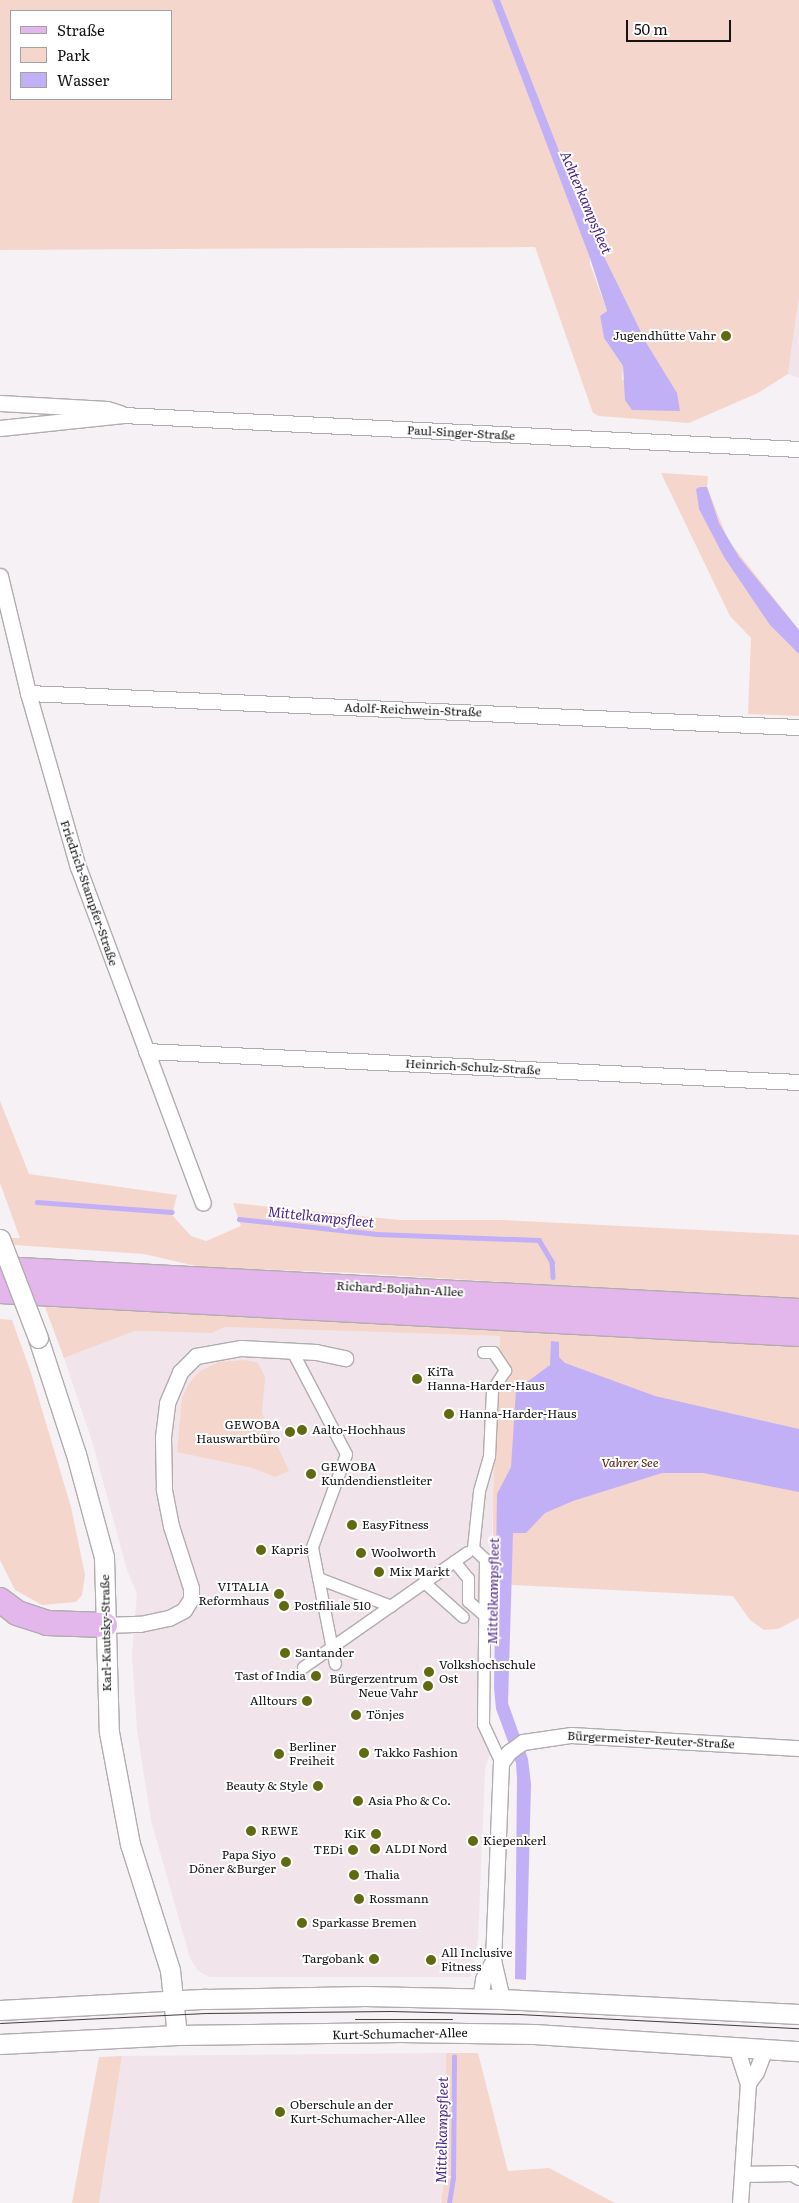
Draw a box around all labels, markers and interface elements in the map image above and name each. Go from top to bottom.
legend [10,10,172,100]
scale bar [629,10,734,42]
text: 50 m [634,17,668,40]
text: Straße [57,18,105,41]
text: Park [57,43,90,66]
text: Wasser [57,68,109,91]
water label: Achterkampsfleet [558,148,616,256]
place label: Jugendhütte Vahr [613,329,716,343]
marker: Jugendhütte Vahr [720,330,732,342]
street label: Paul-Singer-Straße [407,423,515,443]
street label: Adolf-Reichwein-Straße [344,700,482,720]
street label: Friedrich-Stampfer-Straße [57,818,121,968]
street label: Heinrich-Schulz-Straße [405,1056,541,1078]
water label: Mittelkampsfleet [267,1202,375,1230]
street label: Richard-Boljahn-Allee [336,1278,464,1300]
place label: KiTa Hanna-Harder-Haus [427,1365,544,1393]
marker: KiTa Hanna-Harder-Haus [411,1373,423,1385]
place label: Hanna-Harder-Haus [459,1407,576,1421]
marker: Hanna-Harder-Haus [443,1408,455,1420]
place label: GEWOBA Hauswartbüro [196,1418,280,1446]
place label: Aalto-Hochhaus [312,1423,405,1437]
marker: Aalto-Hochhaus [296,1424,308,1436]
marker: GEWOBA Hauswartbüro [284,1426,296,1438]
park label: Vahrer See [602,1456,658,1470]
place label: GEWOBA Kundendienstleiter [321,1460,432,1488]
marker: GEWOBA Kundendienstleiter [305,1468,317,1480]
place label: EasyFitness [362,1518,429,1532]
marker: EasyFitness [346,1519,358,1531]
water label: Mittelkampsfleet [483,1537,501,1645]
place label: Kapris [271,1543,309,1557]
marker: Kapris [255,1544,267,1556]
place label: Woolworth [371,1546,436,1560]
marker: Woolworth [355,1547,367,1559]
place label: Mix Markt [389,1565,450,1579]
marker: Mix Markt [373,1566,385,1578]
street label: Karl-Kautsky-Straße [98,1574,114,1692]
place label: VITALIA Reformhaus [199,1580,269,1608]
marker: VITALIA Reformhaus [273,1588,285,1600]
place label: Postfiliale 510 [294,1599,371,1613]
marker: Postfiliale 510 [278,1600,290,1612]
place label: Santander [295,1646,354,1660]
marker: Santander [279,1647,291,1659]
place label: Volkshochschule Ost [439,1658,536,1686]
marker: Volkshochschule Ost [423,1666,435,1678]
place label: Tast of India [234,1669,306,1683]
marker: Tast of India [310,1670,322,1682]
place label: Bürgerzentrum Neue Vahr [330,1672,418,1700]
marker: Bürgerzentrum Neue Vahr [422,1680,434,1692]
place label: Alltours [250,1694,297,1708]
marker: Alltours [301,1695,313,1707]
place label: Tönjes [366,1708,404,1722]
marker: Tönjes [350,1709,362,1721]
street label: Bürgermeister-Reuter-Straße [567,1728,735,1752]
place label: Berliner Freiheit [289,1740,336,1768]
place label: Takko Fashion [374,1746,458,1760]
marker: Takko Fashion [358,1747,370,1759]
marker: Berliner Freiheit [273,1748,285,1760]
place label: Beauty & Style [226,1779,308,1793]
marker: Beauty & Style [312,1780,324,1792]
place label: Asia Pho & Co. [368,1794,451,1808]
marker: Asia Pho & Co. [352,1795,364,1807]
place label: REWE [261,1824,298,1838]
marker: REWE [245,1825,257,1837]
place label: KiK [344,1827,366,1841]
marker: KiK [370,1828,382,1840]
place label: Kiepenkerl [483,1834,546,1848]
marker: Kiepenkerl [467,1835,479,1847]
place label: ALDI Nord [385,1842,447,1856]
place label: TEDi [313,1843,343,1857]
marker: ALDI Nord [369,1843,381,1855]
marker: TEDi [347,1844,359,1856]
place label: Papa Siyo Döner &Burger [189,1848,276,1876]
marker: Papa Siyo Döner &Burger [280,1856,292,1868]
place label: Thalia [364,1868,400,1882]
marker: Thalia [348,1869,360,1881]
place label: Rossmann [369,1892,429,1906]
marker: Rossmann [353,1893,365,1905]
place label: Sparkasse Bremen [312,1916,417,1930]
marker: Sparkasse Bremen [296,1917,308,1929]
place label: All Inclusive Fitness [441,1946,512,1974]
place label: Targobank [302,1952,364,1966]
marker: Targobank [368,1953,380,1965]
marker: All Inclusive Fitness [425,1954,437,1966]
street label: Kurt-Schumacher-Allee [332,2026,468,2042]
water label: Mittelkampsfleet [432,2076,450,2184]
place label: Oberschule an der Kurt-Schumacher-Allee [290,2098,426,2126]
marker: Oberschule an der Kurt-Schumacher-Allee [274,2106,286,2118]

